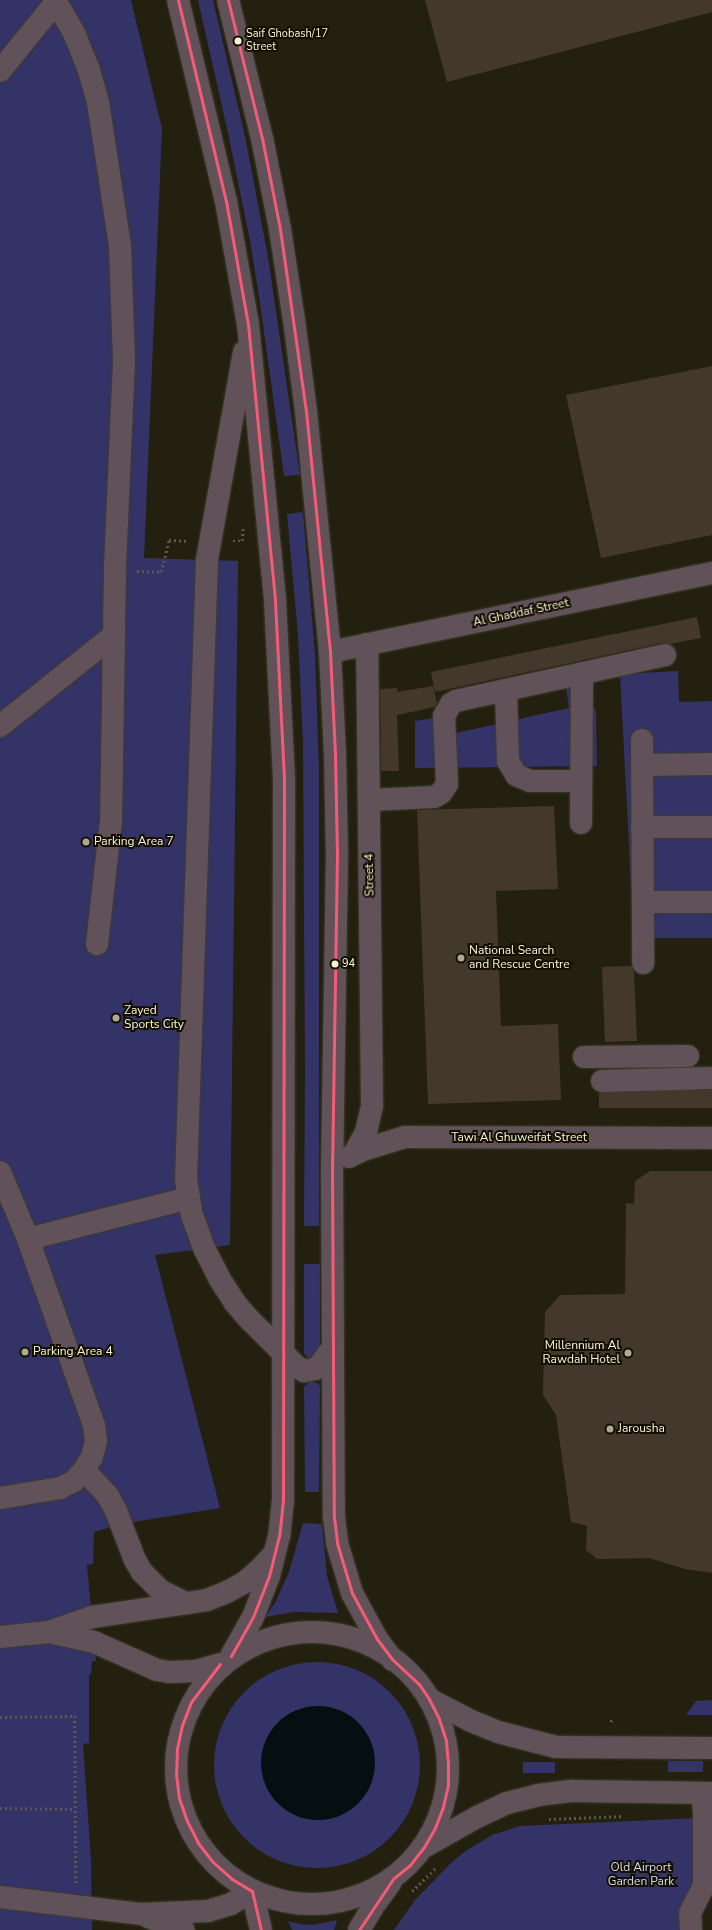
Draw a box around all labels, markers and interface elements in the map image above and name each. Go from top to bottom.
place label: Saif Ghobash/17 Street [246,28,328,54]
marker: Saif Ghobash/17 Street [233,36,243,46]
street label: Al Ghaddaf Street [472,596,570,630]
place label: Parking Area 7 [94,835,174,849]
marker: Parking Area 7 [81,837,91,847]
street label: Street 4 [362,853,378,897]
place label: National Search and Rescue Centre [469,944,570,972]
marker: National Search and Rescue Centre [456,953,466,963]
place label: 94 [342,957,355,971]
marker: 94 [330,959,340,969]
place label: Zayed Sports City [124,1004,184,1032]
marker: Zayed Sports City [111,1013,121,1023]
street label: Tawi Al Ghuweifat Street [451,1131,587,1145]
place label: Millennium Al Rawdah Hotel [543,1339,620,1367]
place label: Parking Area 4 [33,1345,113,1359]
marker: Parking Area 4 [20,1347,30,1357]
marker: Millennium Al Rawdah Hotel [623,1348,633,1358]
place label: Jarousha [618,1422,665,1436]
marker: Jarousha [605,1424,615,1434]
park label: Old Airport Garden Park [608,1861,674,1889]

